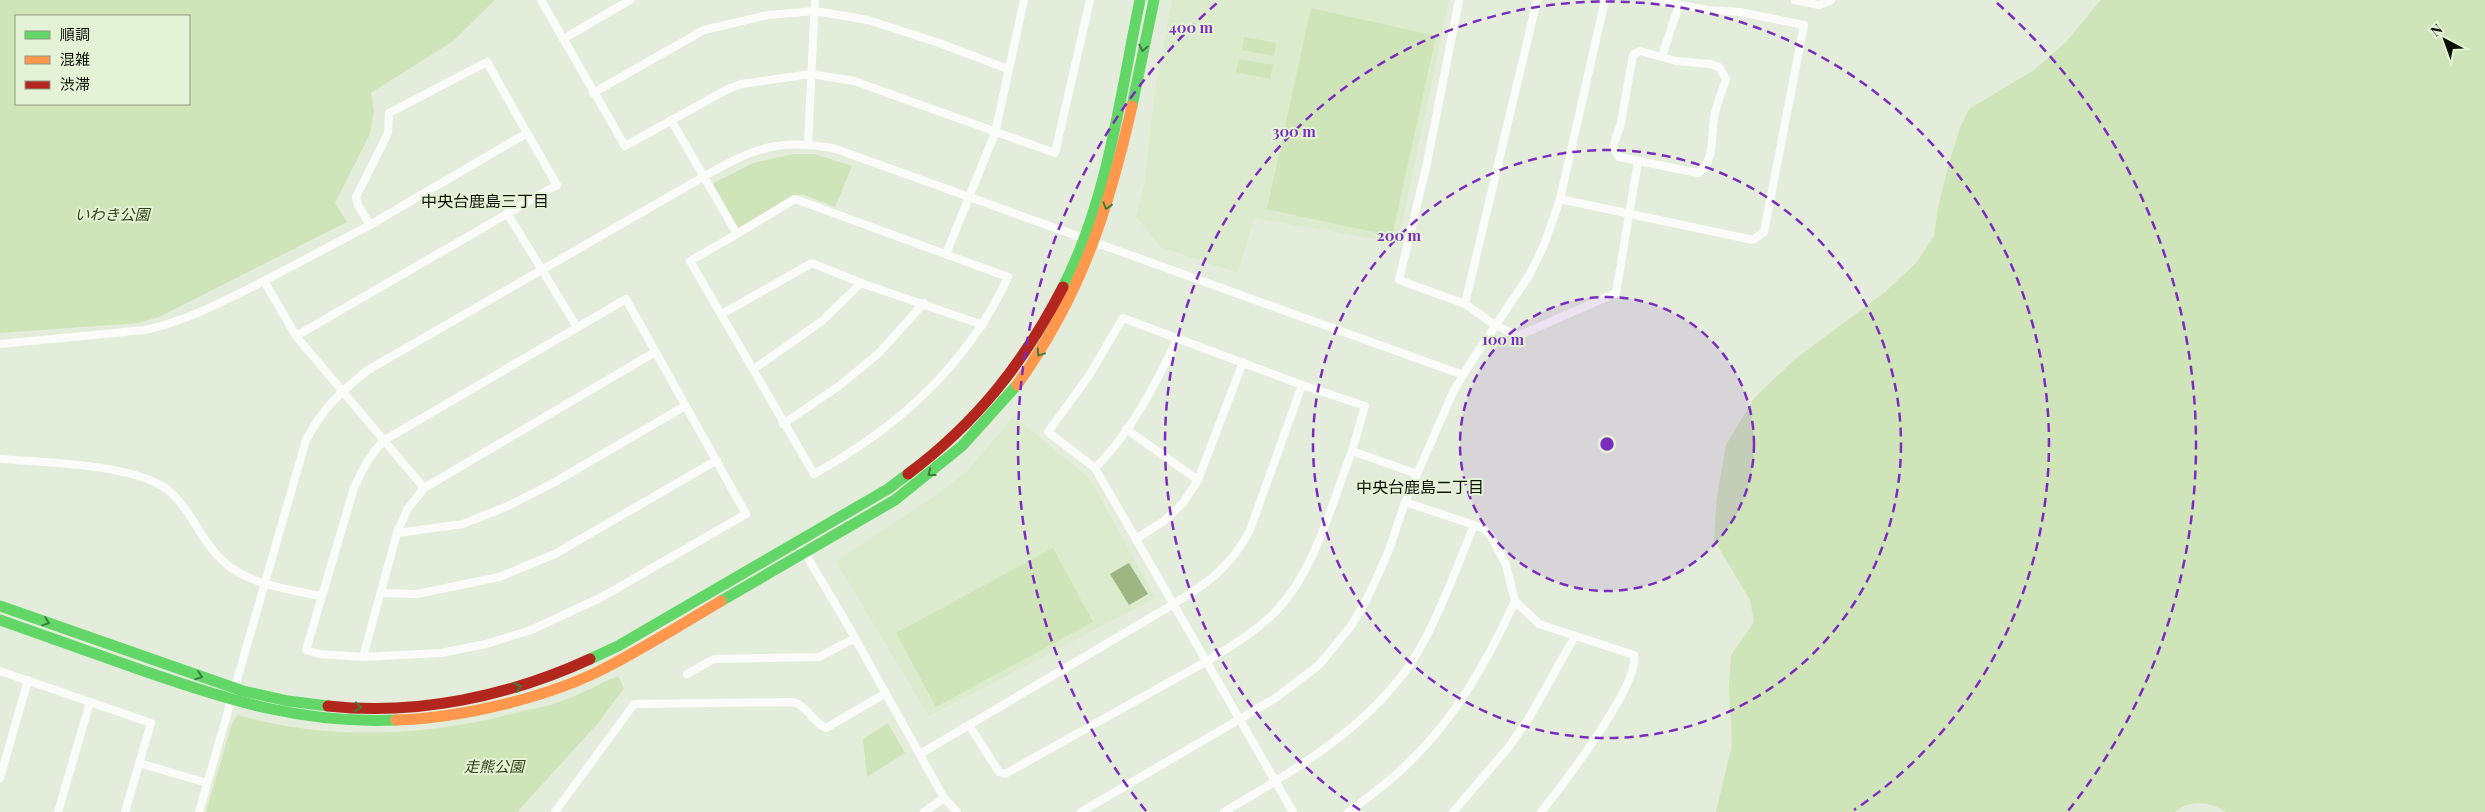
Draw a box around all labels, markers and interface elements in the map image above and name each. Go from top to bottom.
legend [15,15,190,105]
north arrow [2420,15,2470,65]
text: 400 m [1169,17,1214,37]
text: N [2426,19,2446,40]
text: 順調 [60,24,90,44]
one-way arrow [1138,43,1149,52]
text: 混雑 [60,49,90,69]
text: 渋滞 [60,74,90,94]
text: 300 m [1272,121,1316,141]
district label: 中央台鹿島三丁目 [421,190,549,211]
one-way arrow [1102,201,1112,210]
park label: いわき公園 [74,204,151,224]
text: 200 m [1377,225,1422,245]
text: 100 m [1482,329,1525,349]
one-way arrow [1036,348,1046,357]
centre of rings [1598,435,1616,453]
one-way arrow [927,467,937,476]
district label: 中央台鹿島二丁目 [1356,476,1484,497]
one-way arrow [41,616,50,626]
one-way arrow [195,670,203,680]
one-way arrow [514,682,522,692]
one-way arrow [354,701,362,712]
park label: 走熊公園 [464,756,526,776]

